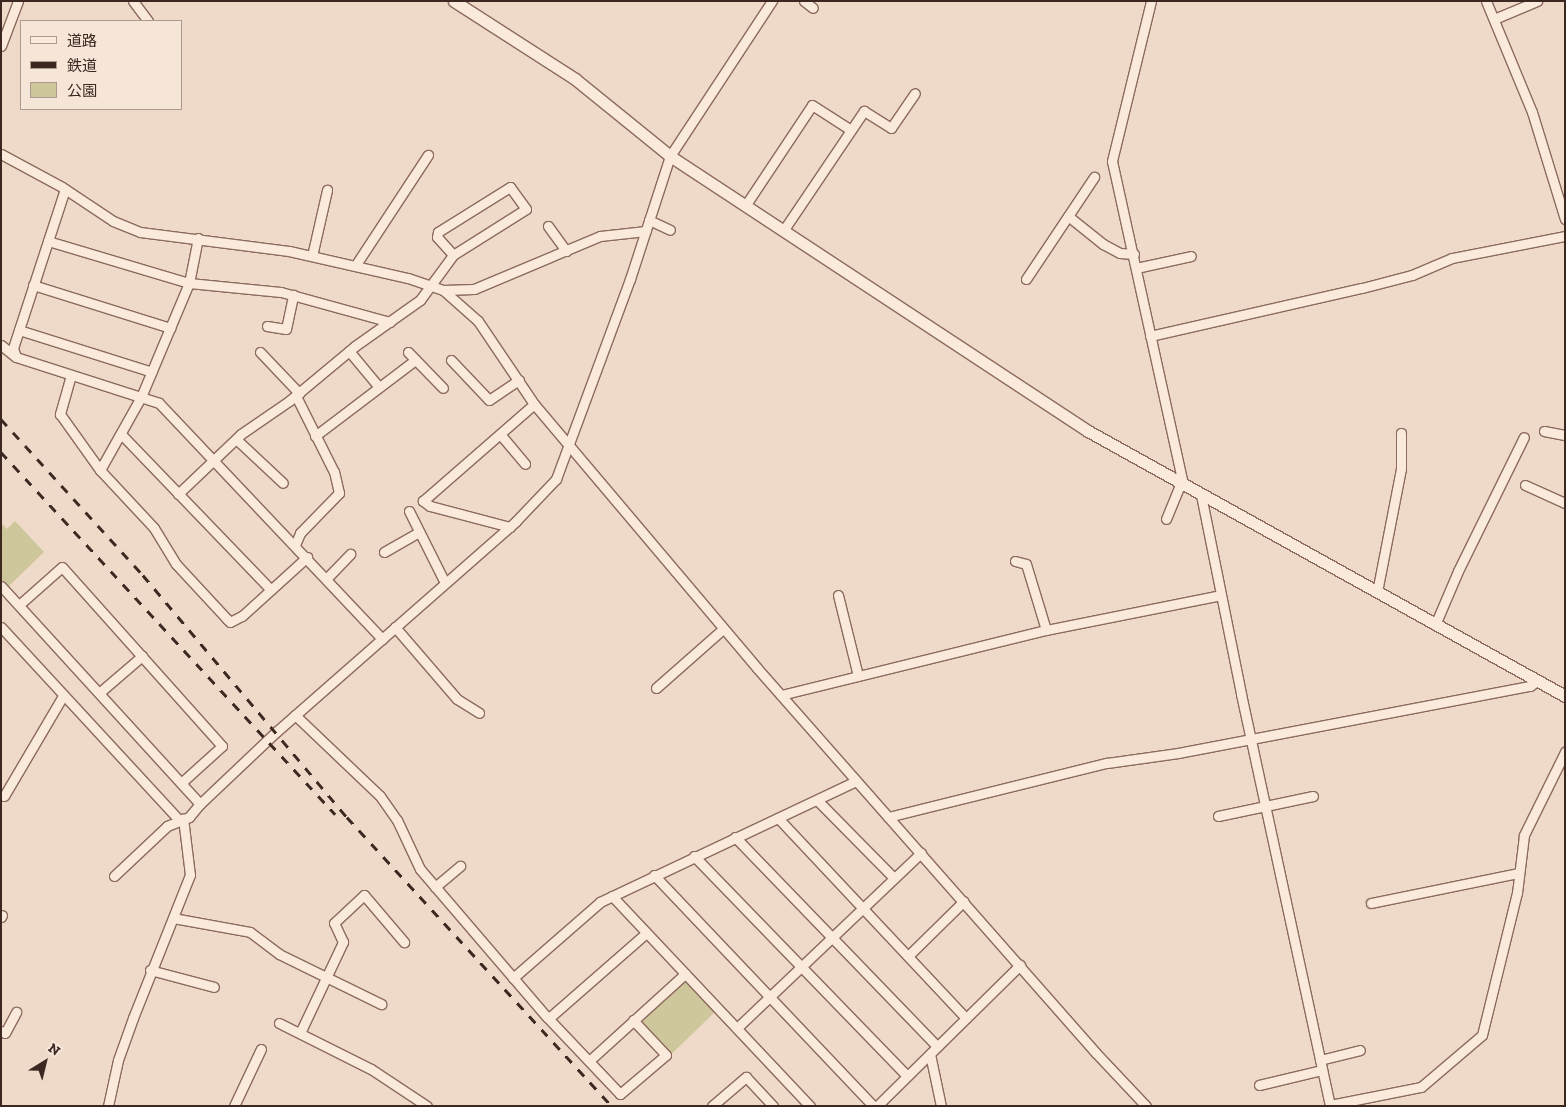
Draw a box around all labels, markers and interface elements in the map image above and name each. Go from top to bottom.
legend [20,20,182,110]
text: 道路 [67,32,97,50]
text: 鉄道 [67,57,97,75]
text: 公園 [67,82,97,100]
north arrow [20,1037,70,1087]
text: N [45,1039,63,1059]

